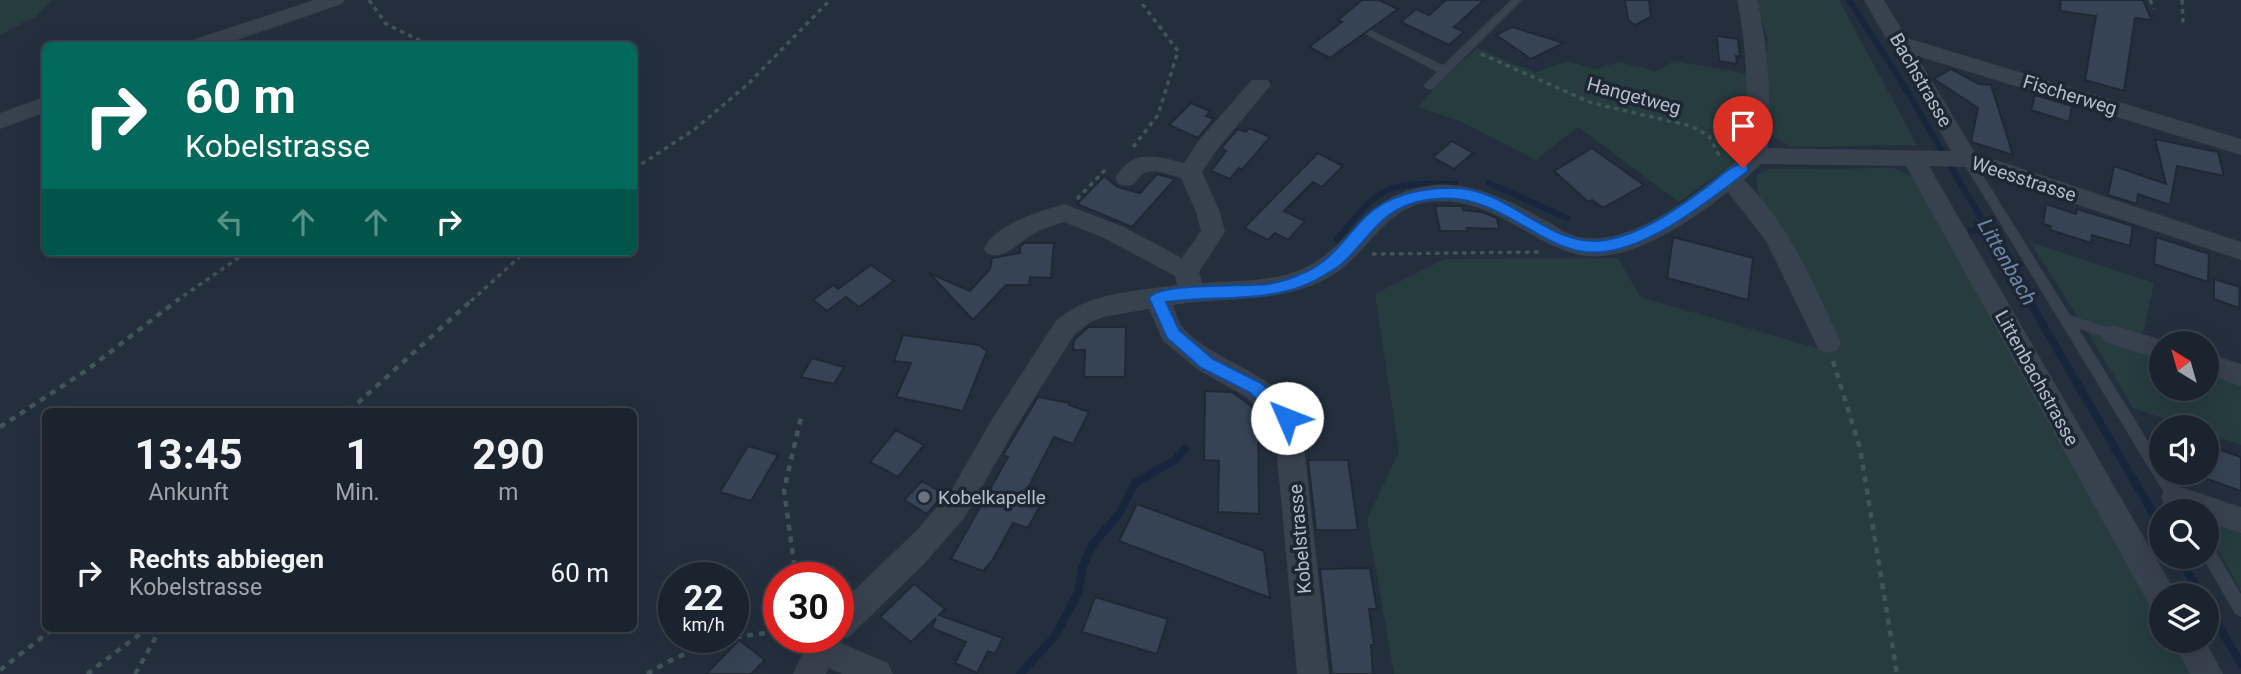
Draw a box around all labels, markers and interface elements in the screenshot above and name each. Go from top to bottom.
street label: Bachstrasse [1885,29,1957,131]
text: 60 m [185,68,296,125]
icon: right [70,70,161,161]
street label: Fischerweg [2020,70,2120,120]
street label: Hangetweg [1584,72,1684,120]
pin [1713,96,1773,168]
icon: arrive [1724,107,1762,145]
text: Kobelstrasse [185,127,370,165]
street label: Weesstrasse [1969,151,2079,207]
icon: left [211,203,249,241]
icon: ahead [284,203,322,241]
icon: ahead [357,203,395,241]
icon: right [430,203,468,241]
water label: Littenbach [1973,215,2041,309]
street label: Littenbachstrasse [1990,306,2084,450]
north arrow [2149,331,2219,401]
map controls [2149,331,2219,653]
position arrow [1250,381,1324,455]
button: sound [2149,415,2219,485]
text: 13:45 [135,430,243,479]
text: 1 [345,430,370,479]
text: 290 [472,430,544,479]
text: Ankunft [148,479,229,506]
text: Min. [335,479,380,506]
text: m [498,479,518,506]
street label: Kobelstrasse [1284,483,1316,595]
place label: Kobelkapelle [938,486,1046,509]
marker: Kobelkapelle [916,489,932,505]
button: search [2149,499,2219,569]
text: Rechts abbiegen [129,544,324,574]
icon: right [70,554,108,592]
text: 60 m [551,558,609,588]
speed limit sign: 30 [763,562,854,653]
text: Kobelstrasse [129,574,262,601]
text: 22 [683,578,724,619]
button: layers [2149,583,2219,653]
text: km/h [682,614,725,635]

